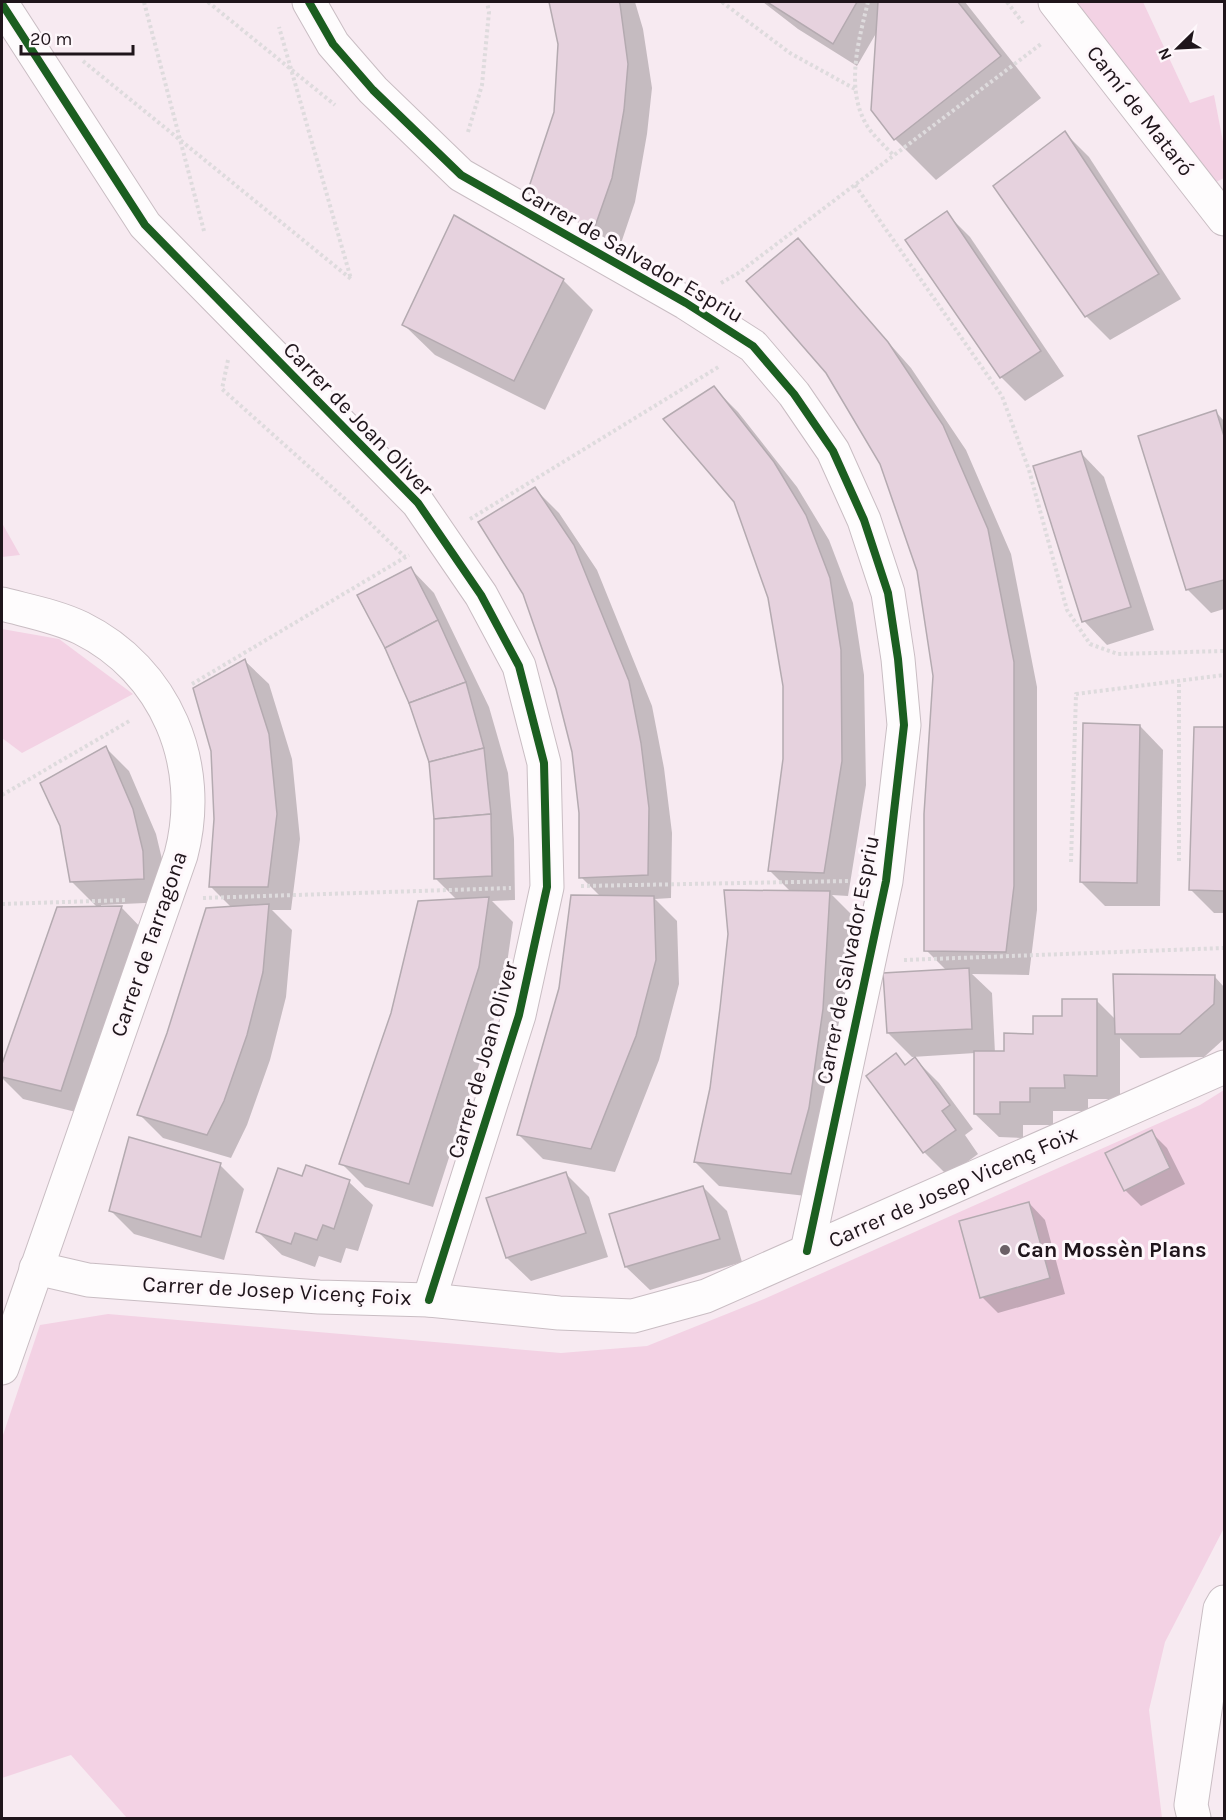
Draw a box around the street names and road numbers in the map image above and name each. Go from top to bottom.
street label: Camí de Mataró [1081,40,1199,182]
street label: Carrer de Salvador Espriu [516,179,748,329]
street label: Carrer de Joan Oliver [278,336,438,502]
street label: Carrer de Salvador Espriu [811,833,885,1087]
street label: Carrer de Tarragona [105,848,193,1040]
street label: Carrer de Joan Oliver [442,958,524,1162]
street label: Carrer de Josep Vicenç Foix [825,1120,1081,1254]
street label: Carrer de Josep Vicenç Foix [142,1271,412,1311]

